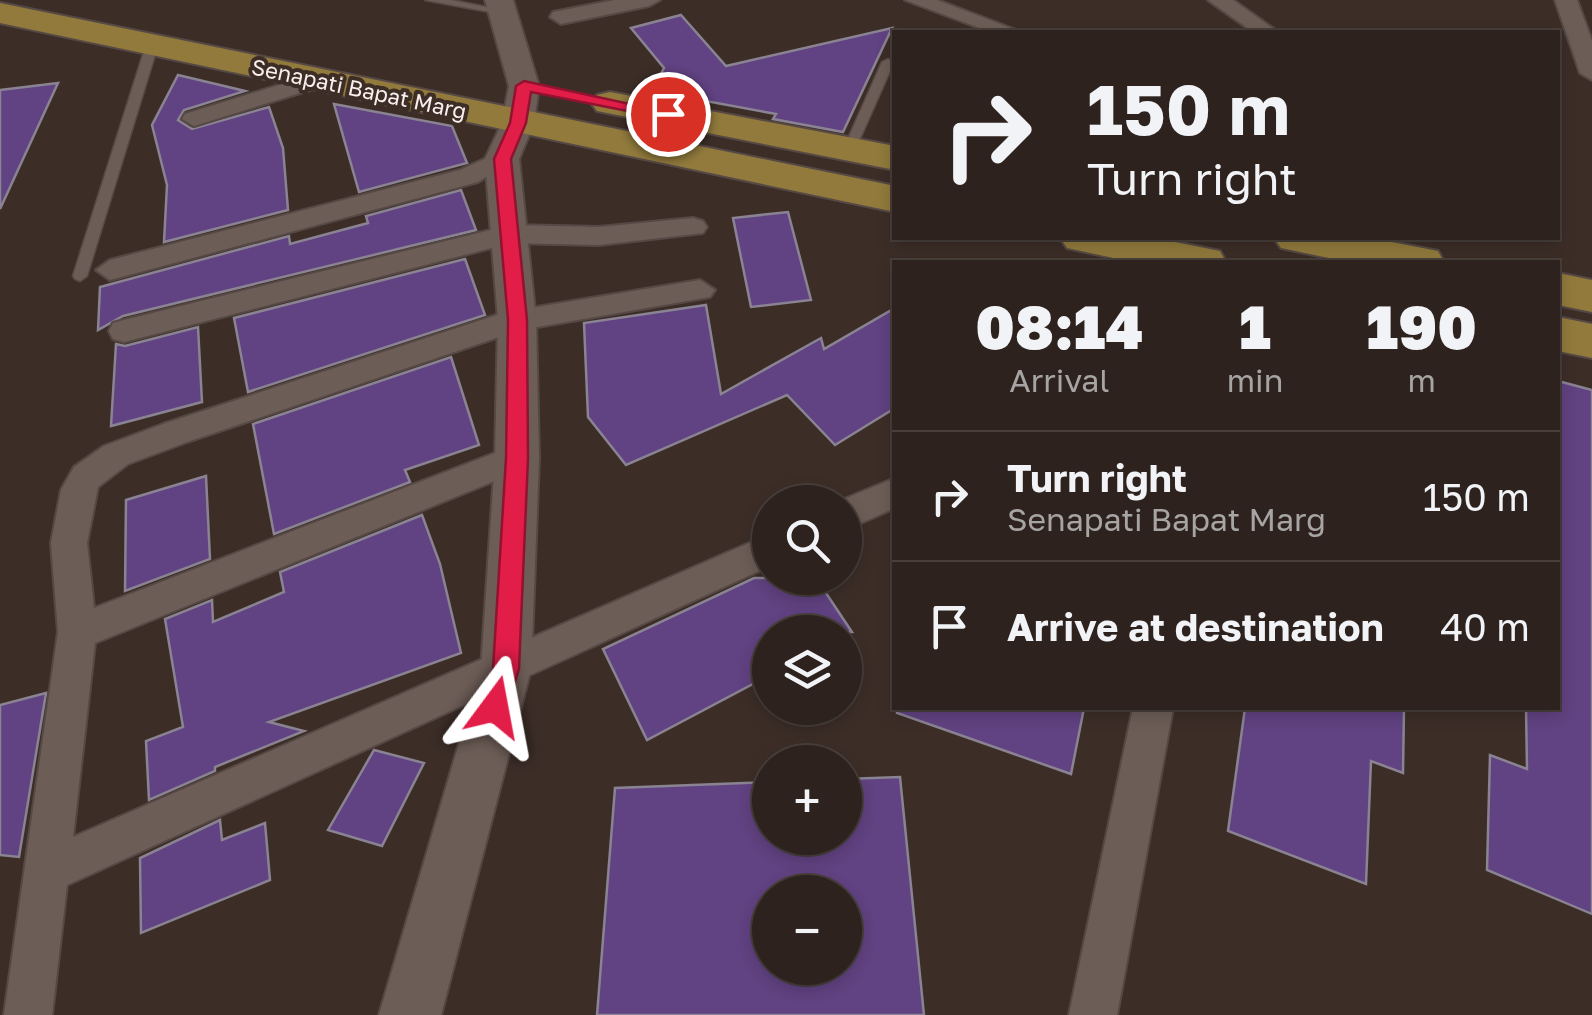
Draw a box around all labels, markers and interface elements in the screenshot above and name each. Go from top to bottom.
street label: Senapati Bapat Marg [249,53,469,125]
text: 150 m [1087,66,1290,150]
icon: right [922,70,1052,200]
pin [626,72,711,157]
icon: arrive [641,87,696,142]
text: Turn right [1087,151,1297,205]
text: 08:14 [975,290,1144,362]
text: 1 [1239,290,1271,362]
text: 190 [1367,290,1477,362]
text: Arrival [1009,361,1110,399]
text: min [1227,361,1283,399]
text: m [1408,361,1436,399]
text: Turn right [1007,455,1187,500]
icon: right [922,469,977,524]
text: 150 m [1423,474,1530,519]
map controls [752,485,862,985]
button: search [752,485,862,595]
text: Senapati Bapat Marg [1007,500,1326,538]
icon: arrive [922,599,977,654]
text: Arrive at destination [1007,604,1384,649]
text: 40 m [1440,604,1530,649]
button: layers [752,615,862,725]
position arrow [443,655,547,759]
button: + [752,745,862,855]
button: − [752,875,862,985]

